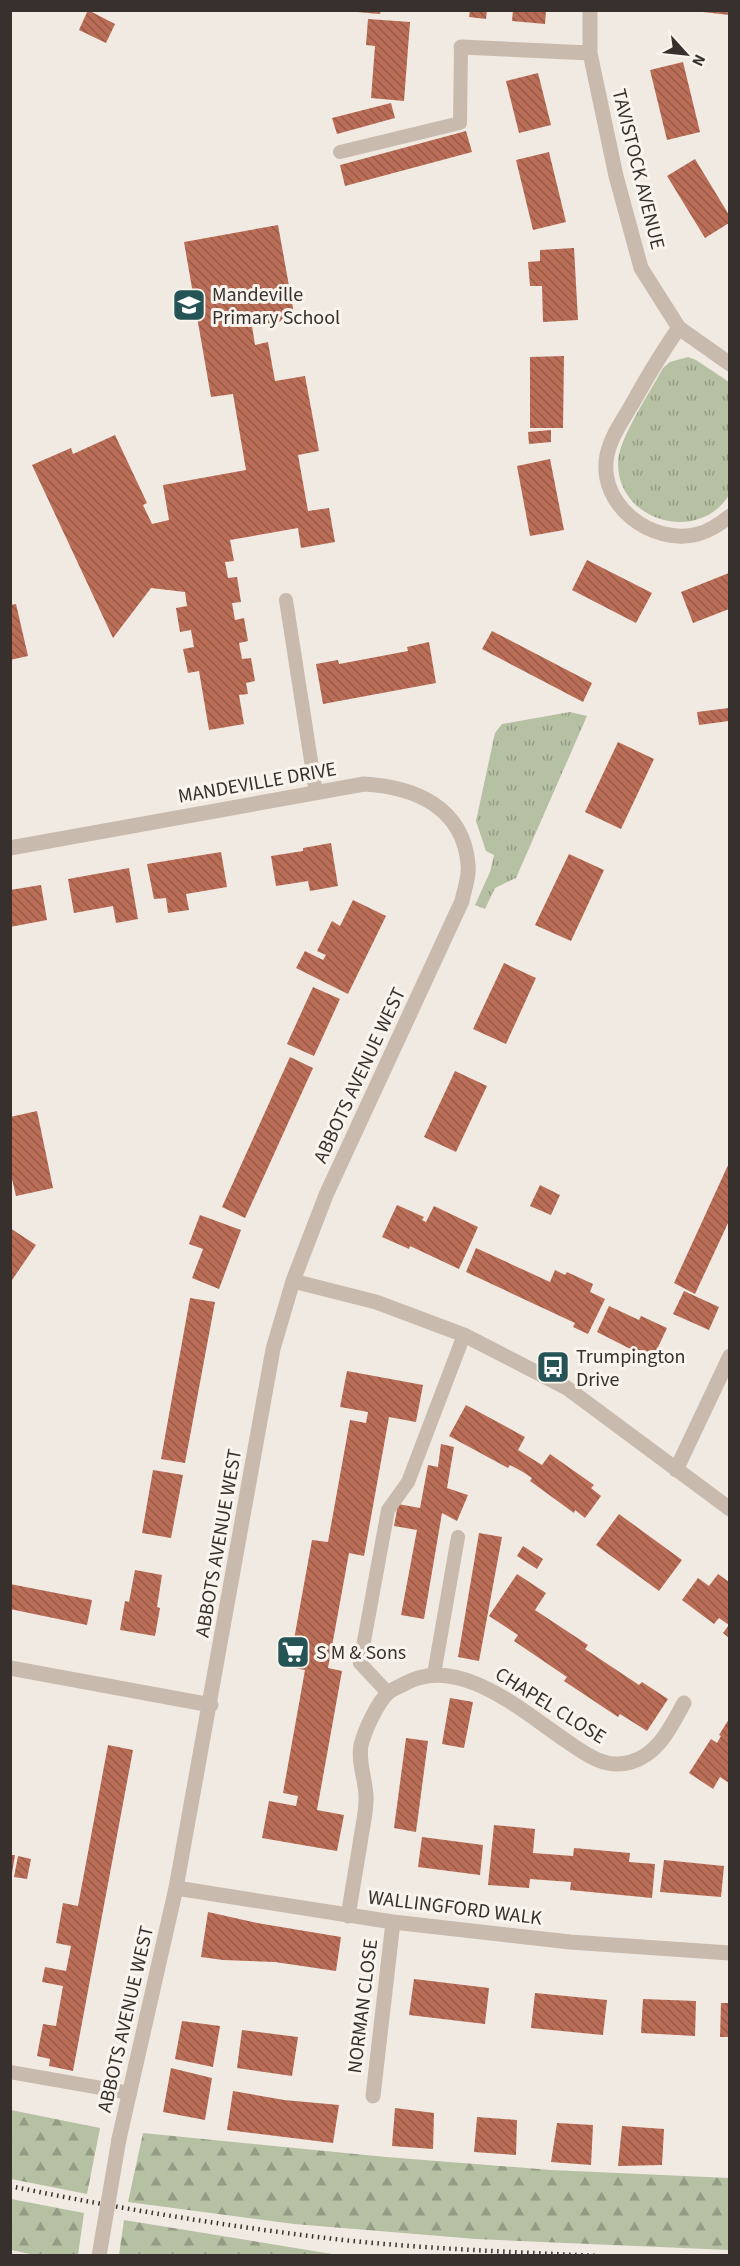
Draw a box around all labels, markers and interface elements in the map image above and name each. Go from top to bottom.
north arrow [656,24,716,84]
text: N [686,51,711,70]
street label: TAVISTOCK AVENUE [605,86,672,253]
place label: Mandeville Primary School [212,281,340,332]
school or university icon: Mandeville Primary School [171,287,207,323]
street label: MANDEVILLE DRIVE [176,755,339,811]
street label: ABBOTS AVENUE WEST [307,983,413,1168]
place label: Trumpington Drive [576,1343,686,1394]
bus stop icon: Trumpington Drive [535,1349,571,1385]
street label: ABBOTS AVENUE WEST [189,1446,249,1640]
supermarket icon: S M & Sons [275,1634,311,1670]
place label: S M & Sons [316,1639,406,1667]
street label: CHAPEL CLOSE [490,1661,611,1751]
street label: WALLINGFORD WALK [366,1883,544,1933]
street label: ABBOTS AVENUE WEST [91,1923,161,2115]
street label: NORMAN CLOSE [341,1937,385,2075]

